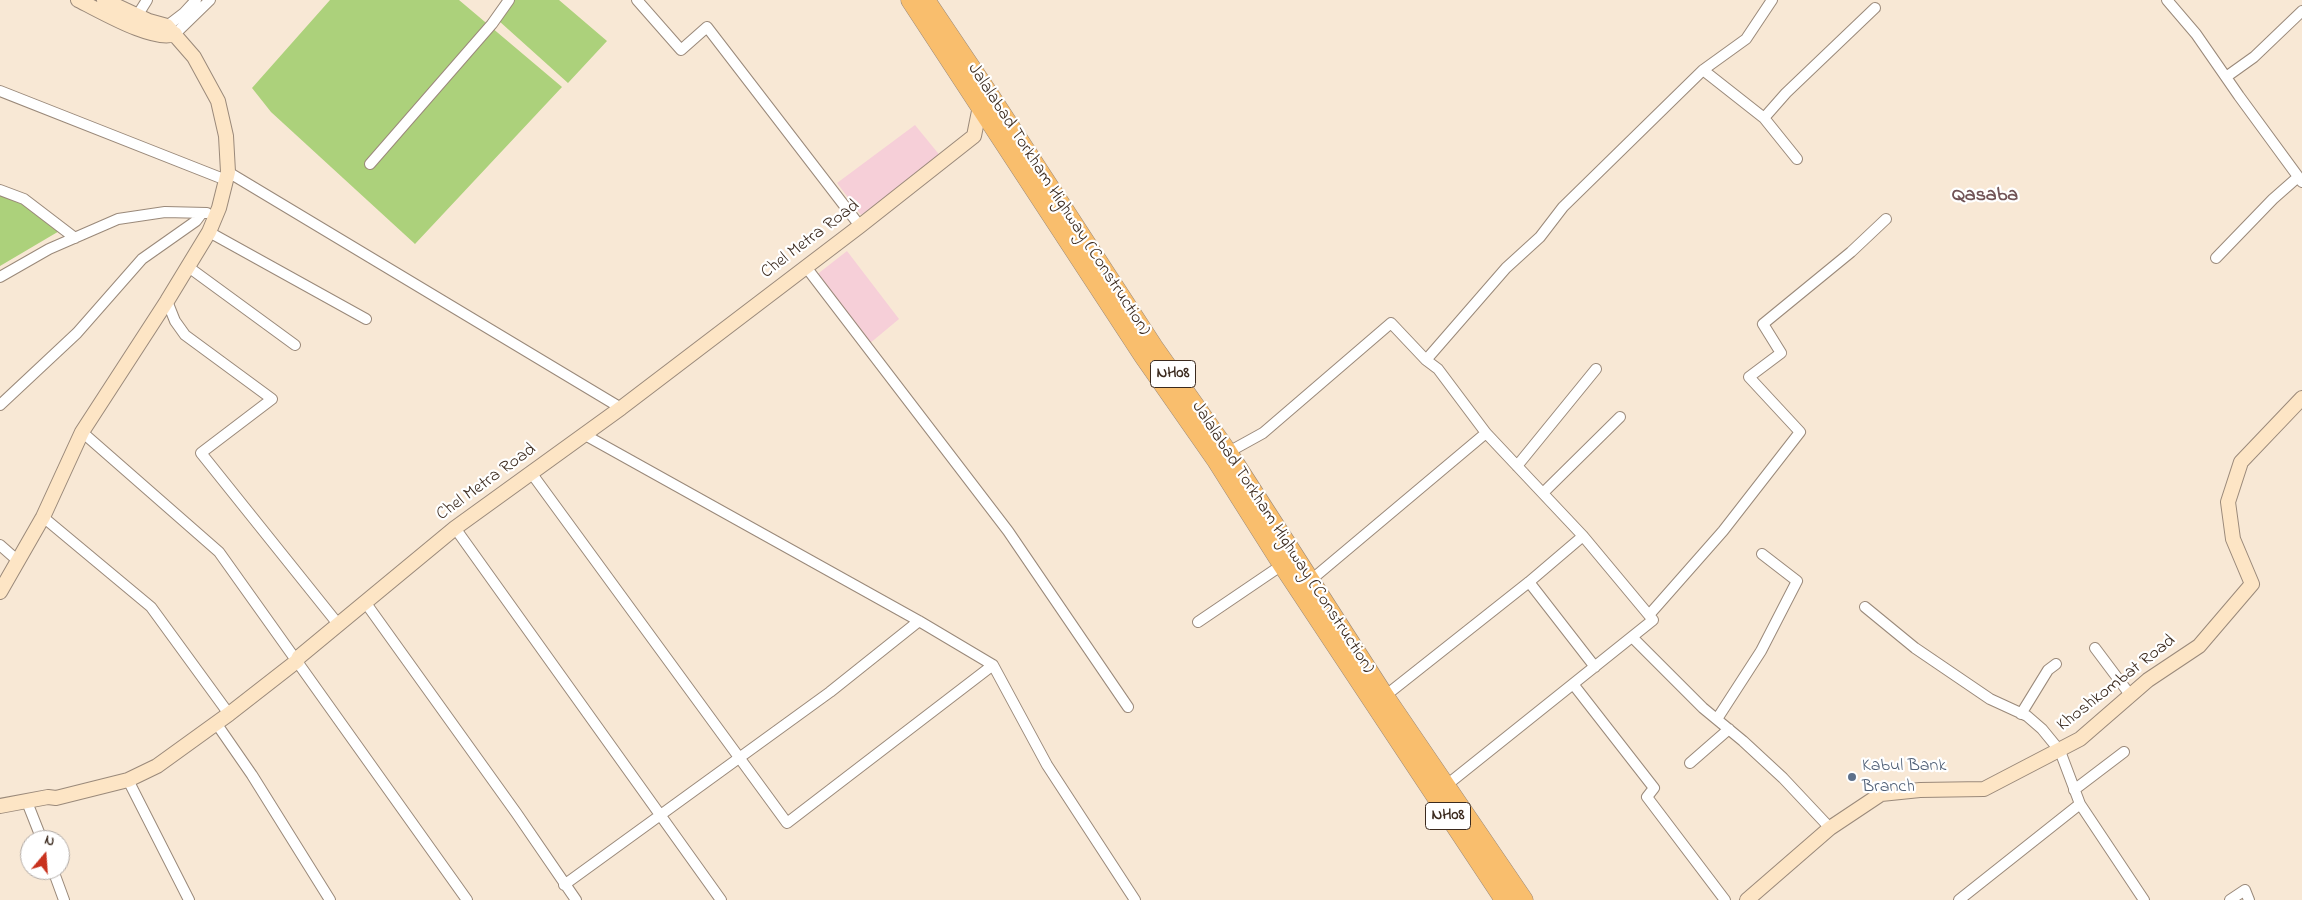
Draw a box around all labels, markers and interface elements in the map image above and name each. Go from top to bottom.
street label: Jalalabad Torkham Highway (Construction) [962,60,1154,340]
district label: Qasaba [1952,185,2018,209]
street label: Chel Metra Road [757,196,865,284]
road number: NH08 [1150,360,1196,388]
street label: Jalalabad Torkham Highway (Construction) [1186,398,1378,678]
street label: Chel Metra Road [433,440,541,526]
street label: Khoshkombat Road [2053,631,2181,737]
place label: Kabul Bank Branch [1862,756,1946,799]
marker: Kabul Bank Branch [1846,771,1858,783]
road number: NH08 [1426,802,1470,829]
north arrow [20,830,70,880]
text: N [42,830,57,853]

